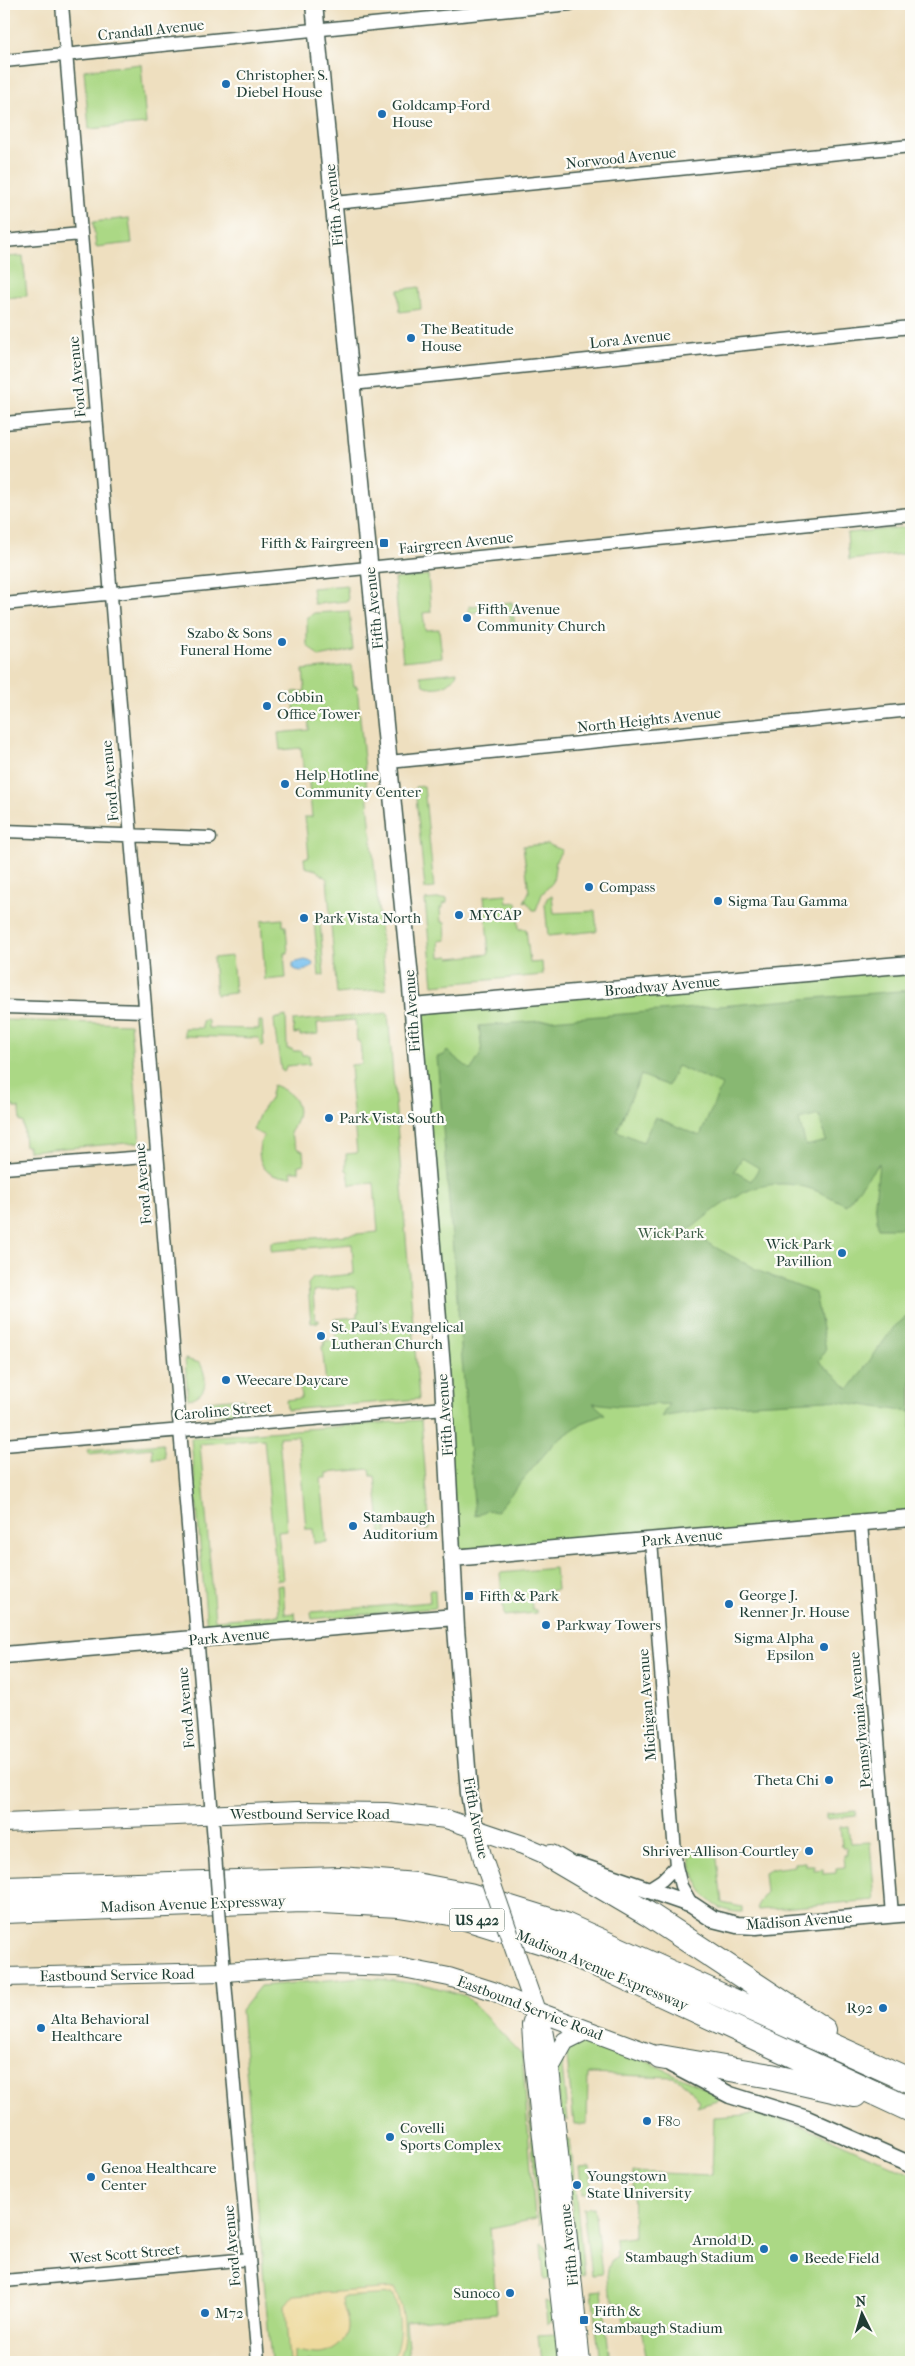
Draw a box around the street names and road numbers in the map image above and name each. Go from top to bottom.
street label: Crandall Avenue [97,15,206,45]
street label: Norwood Avenue [565,143,678,173]
street label: Fifth Avenue [321,162,347,247]
street label: Lora Avenue [589,326,672,352]
street label: Ford Avenue [64,335,90,418]
street label: Fairgreen Avenue [398,528,515,558]
street label: Fifth Avenue [361,565,387,650]
street label: North Heights Avenue [576,703,722,736]
street label: Ford Avenue [97,739,123,822]
street label: Fifth Avenue [400,968,424,1053]
street label: Broadway Avenue [603,972,721,1000]
street label: Ford Avenue [130,1142,156,1225]
street label: Fifth Avenue [433,1372,457,1457]
street label: Caroline Street [173,1398,273,1424]
street label: Park Avenue [641,1525,724,1551]
street label: Park Avenue [188,1624,271,1650]
street label: Michigan Avenue [634,1648,660,1762]
street label: Pennsylvania Avenue [845,1650,875,1789]
street label: Ford Avenue [173,1666,199,1749]
street label: Fifth Avenue [459,1776,493,1861]
street label: Westbound Service Road [229,1805,391,1823]
street label: Madison Avenue Expressway [100,1892,287,1916]
road number: US 422 [450,1908,504,1932]
street label: Madison Avenue [745,1908,853,1934]
street label: Madison Avenue Expressway [513,1926,692,2015]
street label: Eastbound Service Road [39,1965,195,1985]
street label: Eastbound Service Road [454,1972,606,2044]
street label: Fifth Avenue [556,2202,582,2287]
street label: Ford Avenue [219,2204,245,2287]
street label: West Scott Street [68,2240,182,2268]

